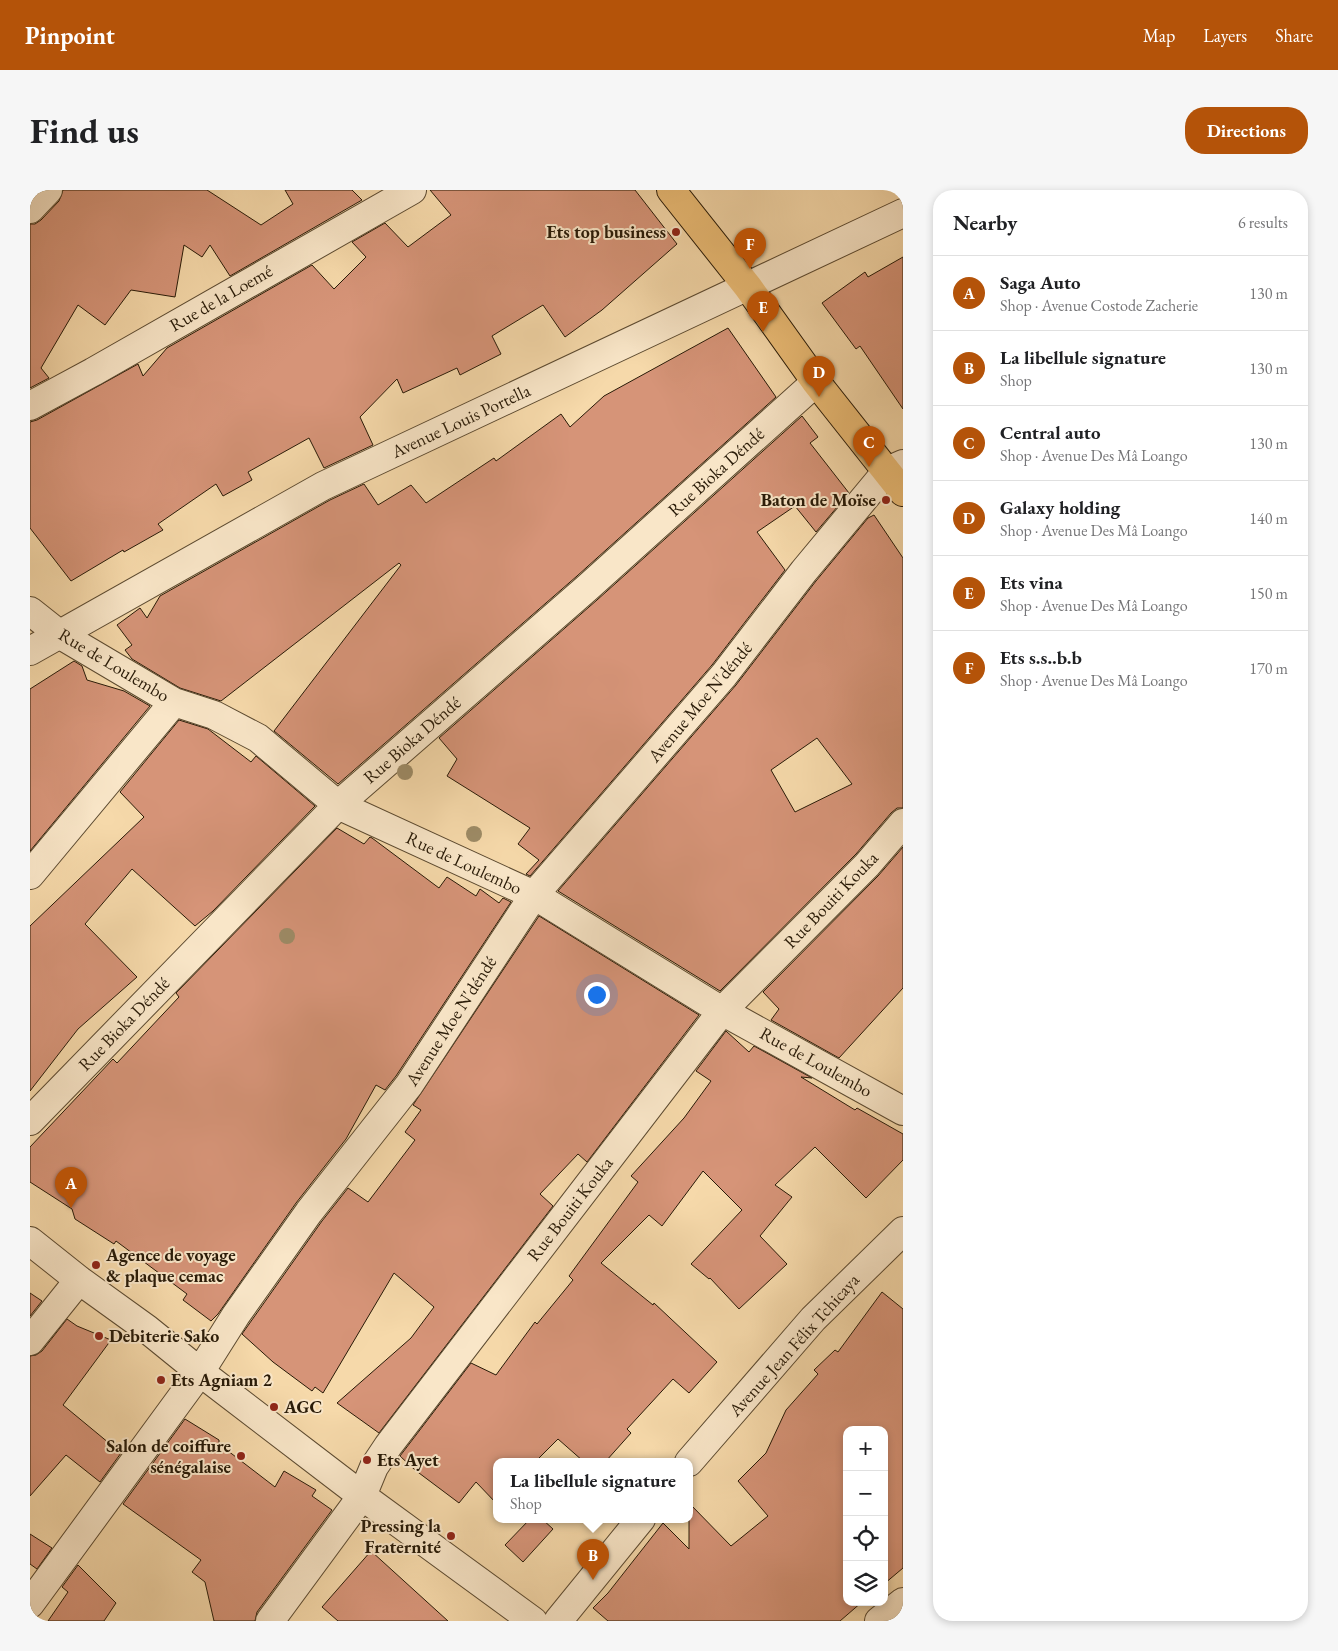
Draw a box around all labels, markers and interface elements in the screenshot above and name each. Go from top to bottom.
text: Pinpoint [25,20,115,51]
text: Map [1143,24,1175,47]
text: Layers [1203,24,1247,47]
text: Share [1275,24,1313,47]
button: Directions [1185,107,1308,154]
text: Find us [30,108,139,153]
text: Nearby [953,209,1017,236]
text: 6 results [1238,212,1288,233]
place label: Ets top business [546,220,666,243]
marker: Ets top business [670,226,682,238]
pin: F [734,228,766,269]
street label: Rue de la Loemé [165,259,276,336]
text: Saga Auto [1000,270,1081,295]
text: A [963,283,975,304]
text: 130 m [1249,283,1288,304]
pin: E [747,291,779,332]
text: Shop · Avenue Costode Zacherie [1000,295,1198,316]
text: La libellule signature [1000,345,1166,370]
pin: D [803,356,835,397]
text: B [964,358,974,379]
text: 130 m [1249,358,1288,379]
text: Shop [1000,370,1032,391]
street label: Avenue Louis Portella [387,378,535,463]
text: Central auto [1000,420,1101,445]
street label: Rue Bioka Déndé [663,422,769,521]
pin: C [853,426,885,467]
text: C [963,433,975,454]
text: 130 m [1249,433,1288,454]
text: Shop · Avenue Des Mâ Loango [1000,445,1188,466]
place label: Baton de Moïse [761,488,876,511]
marker: Baton de Moïse [880,494,892,506]
text: Galaxy holding [1000,495,1120,520]
text: D [963,508,975,529]
text: 140 m [1249,508,1288,529]
text: Shop · Avenue Des Mâ Loango [1000,520,1188,541]
text: Ets vina [1000,570,1063,595]
text: E [964,583,974,604]
text: 150 m [1249,583,1288,604]
text: Shop · Avenue Des Mâ Loango [1000,595,1188,616]
street label: Rue de Loulembo [55,622,174,707]
street label: Avenue Moe N'déndé [642,637,757,767]
text: Ets s.s..b.b [1000,645,1082,670]
text: F [965,658,973,679]
text: 170 m [1249,658,1288,679]
text: Shop · Avenue Des Mâ Loango [1000,670,1188,691]
street label: Rue Bioka Déndé [358,691,465,788]
street label: Rue de Loulembo [403,826,526,899]
street label: Rue Bouiti Kouka [779,846,883,953]
street label: Avenue Moe N'déndé [399,951,501,1091]
street label: Rue Bioka Déndé [73,972,174,1076]
your location [584,982,610,1008]
street label: Rue de Loulembo [756,1021,877,1102]
street label: Rue Bouiti Kouka [522,1151,618,1266]
pin: A [55,1167,87,1208]
place label: Agence de voyage & plaque cemac [105,1243,236,1287]
marker: Agence de voyage & plaque cemac [90,1259,102,1271]
street label: Avenue Jean Félix Tchicaya [723,1268,864,1422]
place label: Debiterie Sako [109,1324,219,1347]
marker: Debiterie Sako [93,1330,105,1342]
place label: Ets Agniam 2 [171,1368,273,1391]
marker: Ets Agniam 2 [155,1374,167,1386]
place label: AGC [283,1395,322,1418]
marker: AGC [268,1401,280,1413]
map controls [843,1426,888,1606]
button: + [843,1426,888,1471]
place label: Salon de coiffure sénégalaise [106,1434,231,1478]
place label: Ets Ayet [377,1448,439,1471]
marker: Salon de coiffure sénégalaise [235,1450,247,1462]
marker: Ets Ayet [361,1454,373,1466]
popup [493,1458,693,1523]
text: La libellule signature [510,1468,676,1493]
button: − [843,1471,888,1516]
text: Shop [510,1493,542,1514]
place label: Pressing la Fraternité [361,1514,441,1558]
button: locate [843,1516,888,1561]
marker: Pressing la Fraternité [445,1530,457,1542]
pin: B [577,1539,609,1580]
button: layers [843,1561,888,1606]

